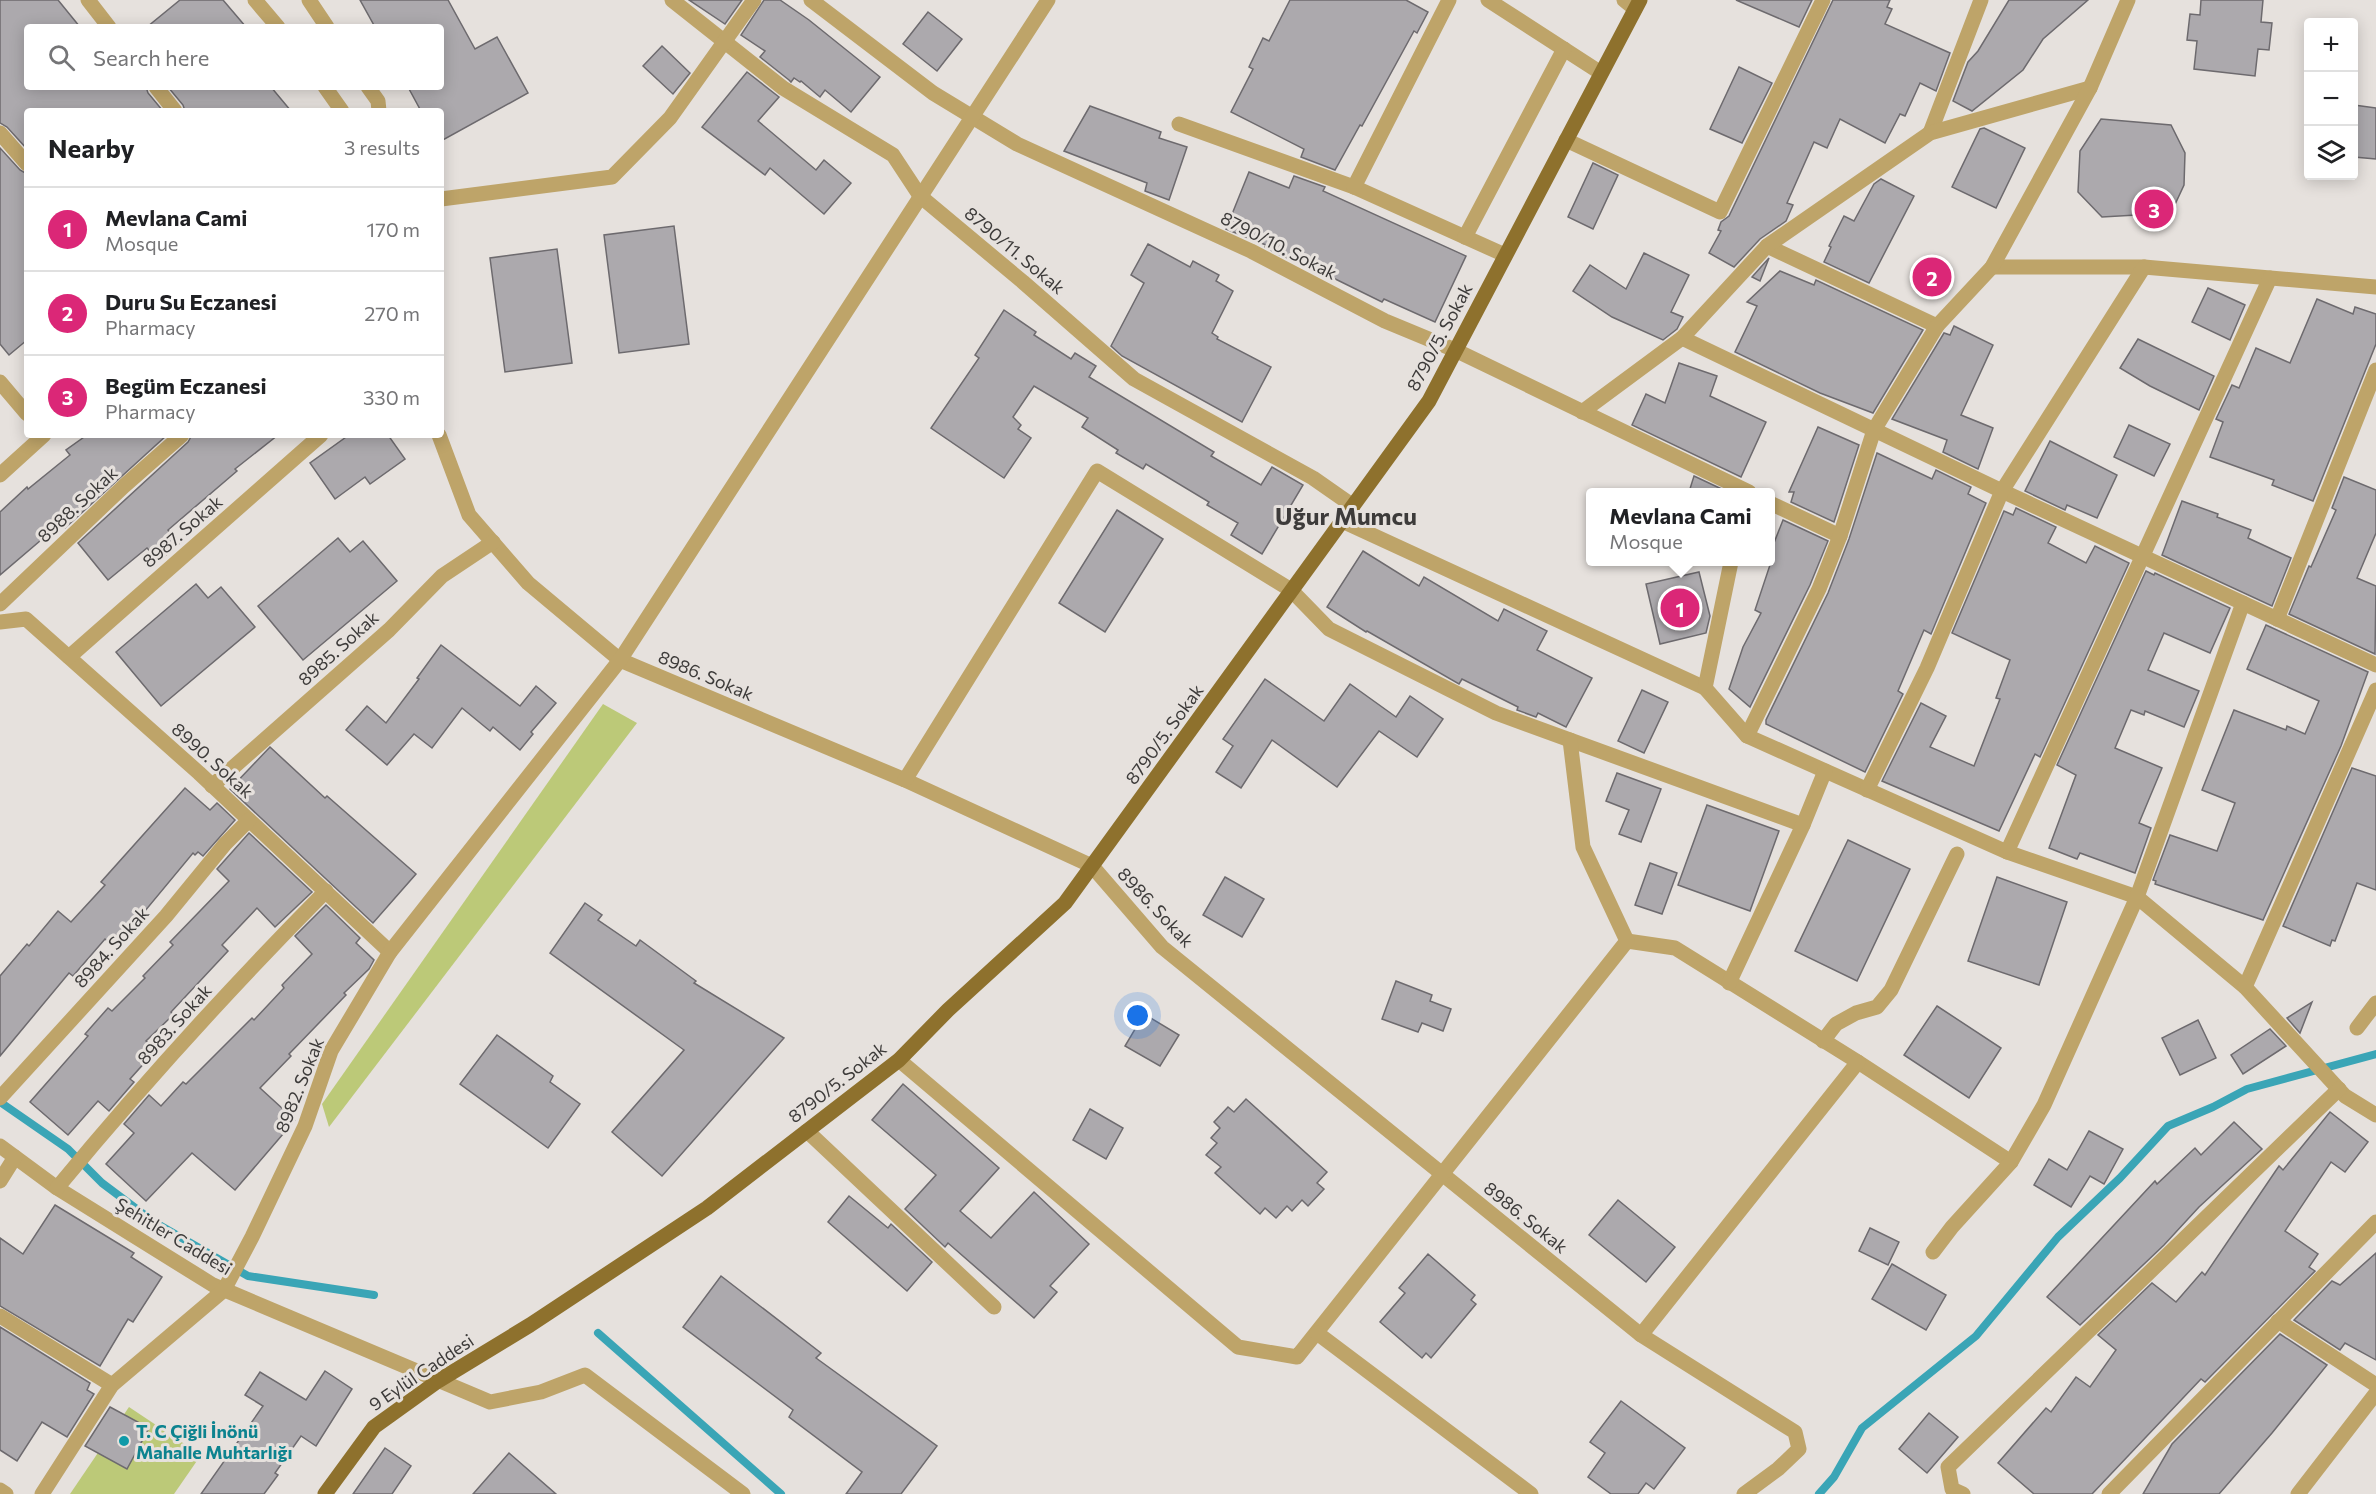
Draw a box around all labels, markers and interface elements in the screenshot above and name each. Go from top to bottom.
map controls [2304,18,2358,180]
button: + [2304,18,2358,72]
search box [24,24,444,90]
icon: search [45,41,78,74]
text: Search here [93,44,209,71]
button: − [2304,72,2358,126]
button: layers [2304,126,2358,180]
text: Nearby [48,132,135,163]
text: 3 results [344,135,420,159]
pin: 3 [2134,186,2174,232]
street label: 8790/11. Sokak [960,202,1070,298]
text: Mevlana Cami [105,204,247,231]
street label: 8790/10. Sokak [1217,206,1341,284]
text: 1 [63,217,72,241]
text: 170 m [367,217,420,241]
text: Mosque [105,231,178,255]
pin: 2 [1912,254,1952,300]
street label: 8790/5. Sokak [1401,279,1477,395]
text: Duru Su Eczanesi [105,288,277,315]
text: 2 [62,301,73,325]
text: 270 m [364,301,420,325]
text: Pharmacy [105,315,196,339]
text: Begüm Eczanesi [105,372,267,399]
text: 3 [62,385,73,409]
text: 330 m [363,385,420,409]
text: Pharmacy [105,399,196,423]
street label: 8988. Sokak [32,461,122,547]
popup [1586,488,1775,566]
street label: 8987. Sokak [137,490,227,572]
district label: Uğur Mumcu [1275,501,1417,530]
text: Mevlana Cami [1609,502,1752,529]
text: Mosque [1609,529,1683,553]
pin: 1 [1660,586,1700,630]
street label: 8985. Sokak [293,606,383,690]
street label: 8986. Sokak [655,645,757,705]
street label: 8790/5. Sokak [1120,679,1208,788]
street label: 8990. Sokak [168,718,258,803]
street label: 8986. Sokak [1113,862,1199,952]
street label: 8984. Sokak [69,902,153,992]
street label: 8983. Sokak [132,979,216,1069]
your location [1123,1001,1152,1030]
street label: 8982. Sokak [270,1034,328,1136]
street label: 8790/5. Sokak [784,1037,891,1127]
street label: 8986. Sokak [1480,1177,1572,1258]
street label: Şehitler Caddesi [112,1193,236,1279]
street label: 9 Eylül Caddesi [364,1329,478,1415]
place label: T. C Çiğli İnönü Mahalle Muhtarlığı [136,1420,293,1463]
marker: T. C Çiğli İnönü Mahalle Muhtarlığı [117,1434,131,1448]

